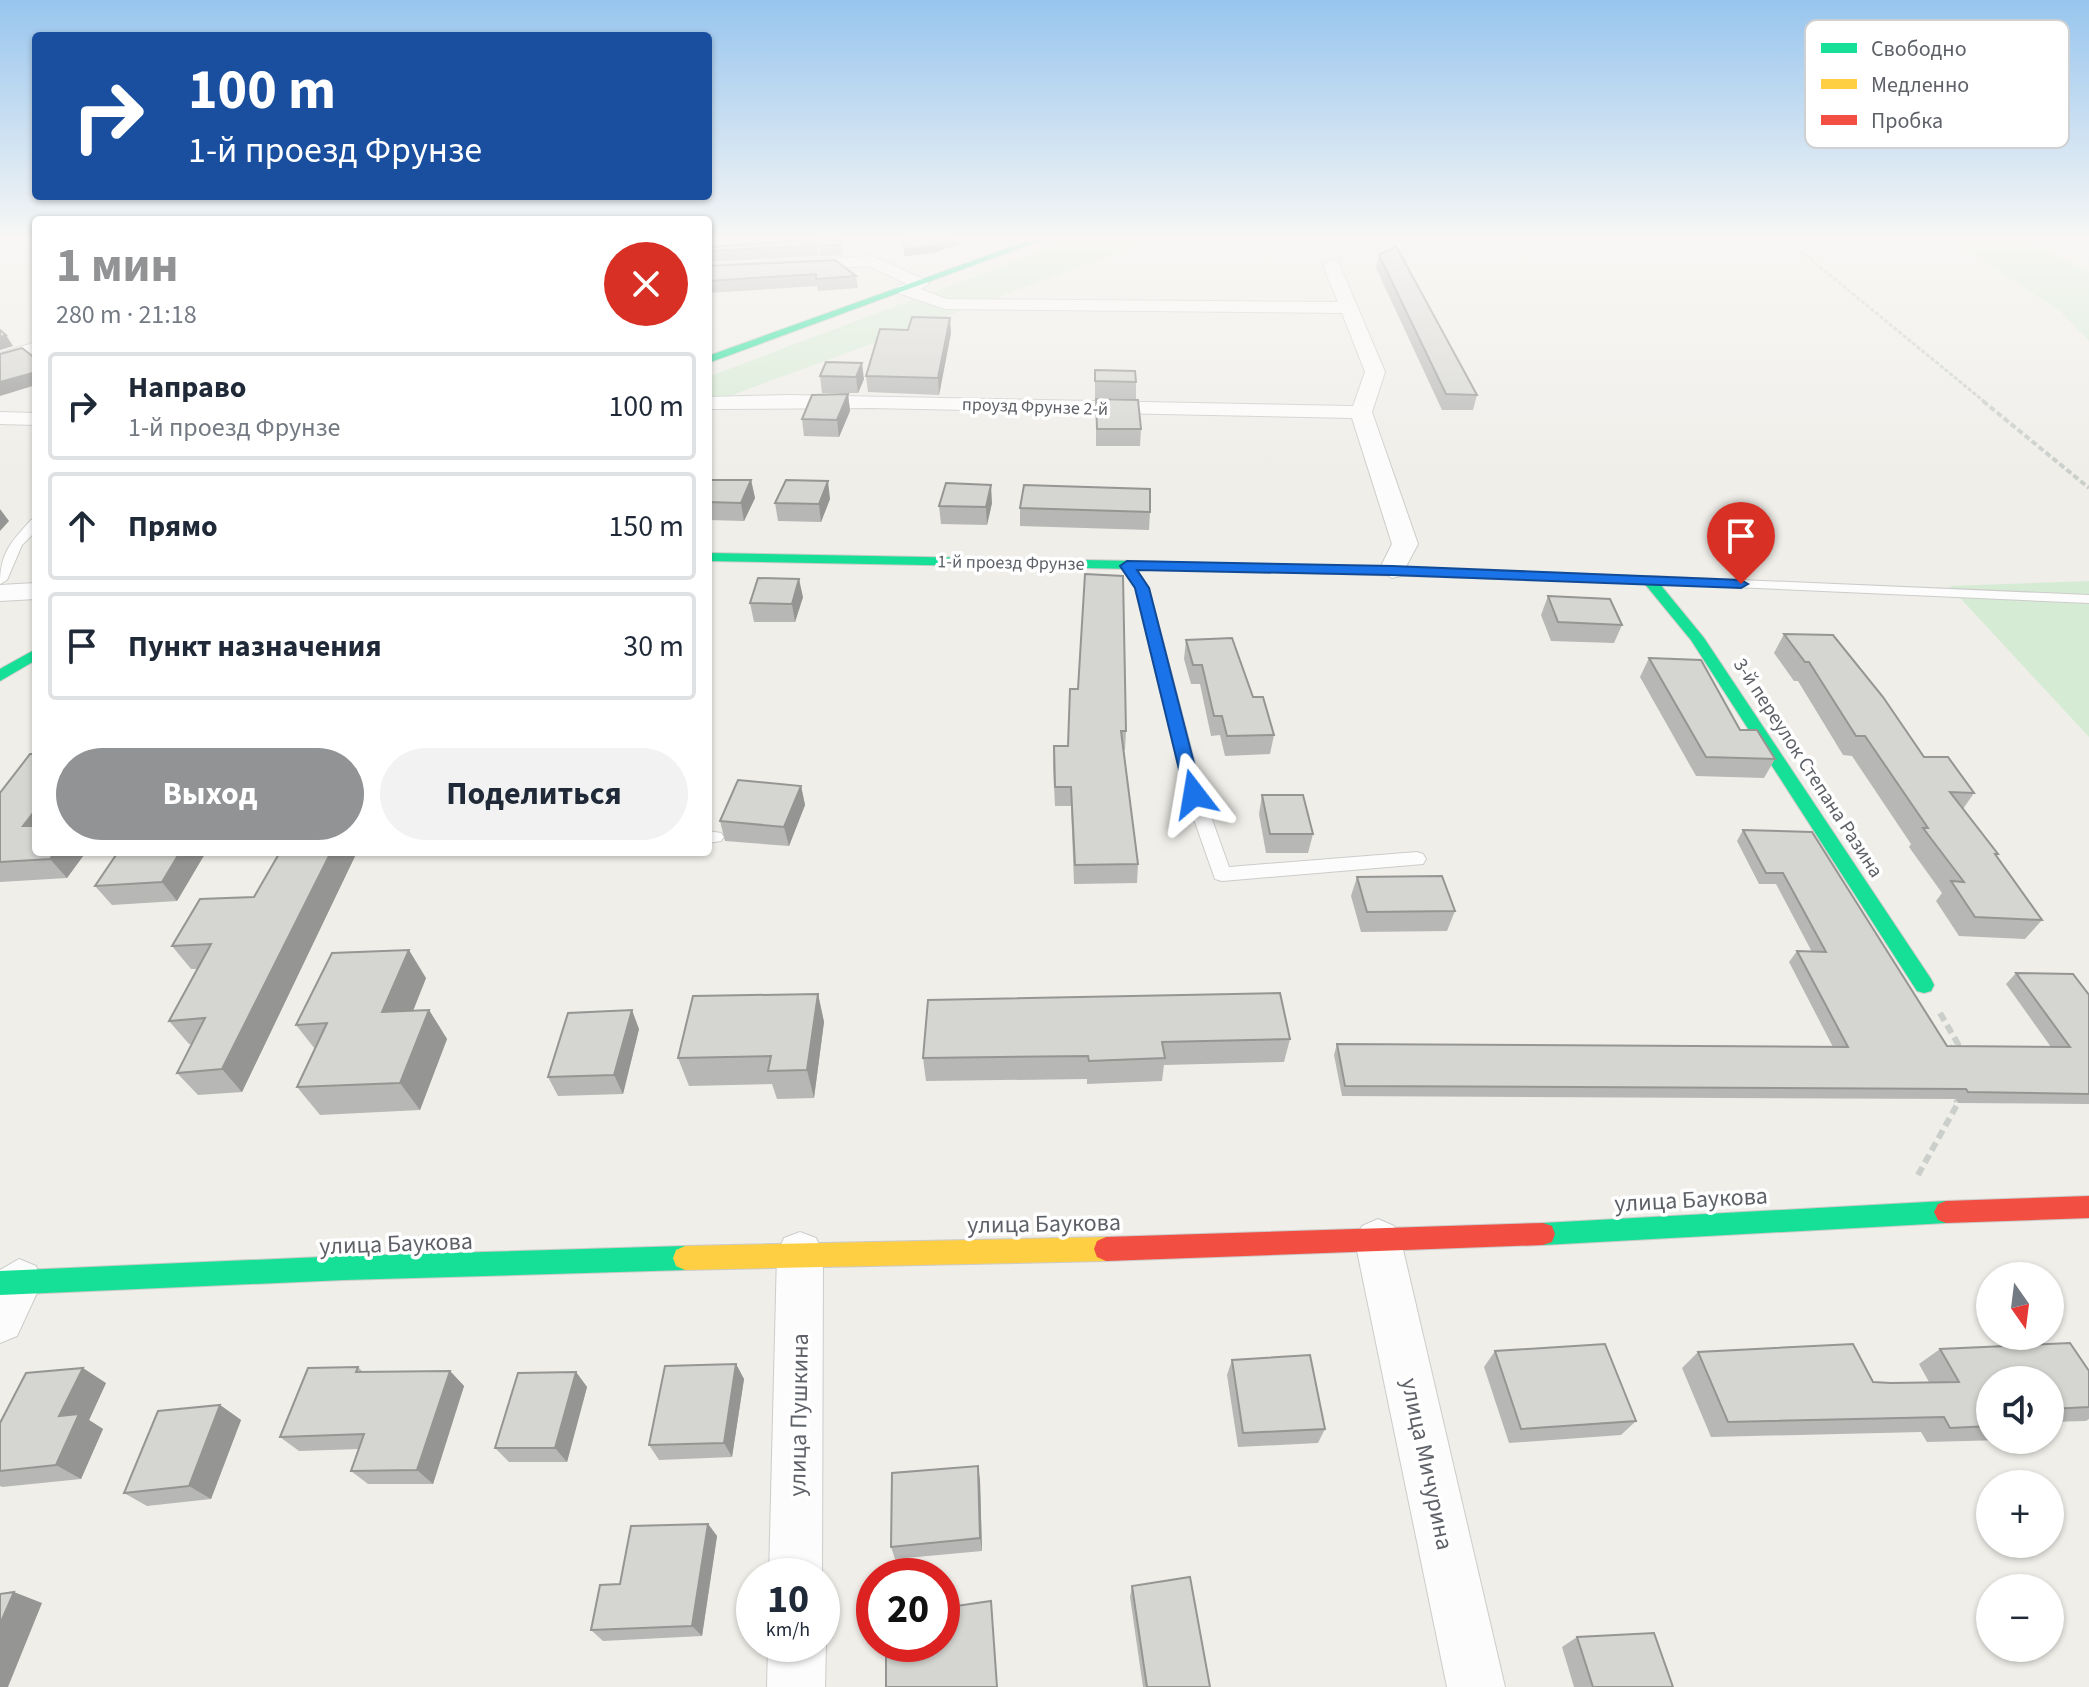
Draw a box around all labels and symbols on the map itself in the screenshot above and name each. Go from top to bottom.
legend [1805,20,2069,148]
text: Свободно [1871,33,1967,65]
text: Медленно [1871,69,1969,101]
text: Пробка [1871,105,1943,137]
street label: проузд Фрунзе 2-й [961,392,1109,422]
pin [1707,502,1775,584]
street label: 1-й проезд Фрунзе [937,549,1085,577]
street label: 3-й переулок Степана Разина [1726,653,1890,883]
position arrow [1152,752,1236,836]
street label: улица Баукова [1613,1179,1769,1221]
street label: улица Баукова [967,1205,1121,1243]
street label: улица Баукова [319,1224,473,1264]
north arrow [1976,1262,2064,1350]
street label: улица Пушкина [780,1333,818,1497]
street label: улица Мичурина [1392,1375,1462,1553]
speed limit sign: 20 [856,1558,960,1662]

